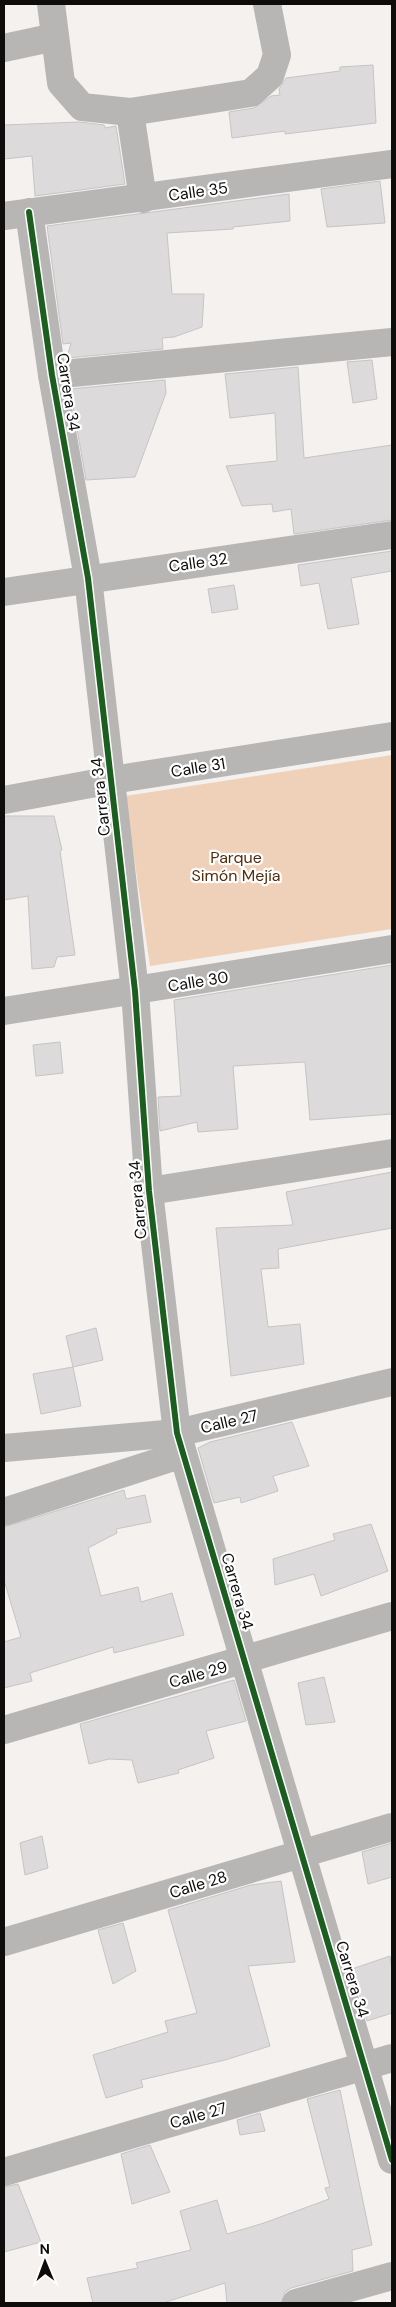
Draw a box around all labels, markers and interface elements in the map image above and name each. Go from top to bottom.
street label: Calle 35 [167,177,229,206]
street label: Carrera 34 [52,351,85,433]
street label: Calle 32 [167,548,229,577]
street label: Calle 31 [169,753,227,782]
street label: Carrera 34 [86,756,115,837]
park label: Parque Simón Mejía [191,847,281,886]
street label: Calle 30 [166,966,230,997]
street label: Carrera 34 [124,1159,151,1240]
street label: Calle 27 [198,1405,260,1438]
street label: Carrera 34 [217,1550,259,1632]
street label: Calle 29 [167,1656,230,1693]
street label: Calle 28 [167,1866,230,1903]
street label: Carrera 34 [331,1938,374,2020]
street label: Calle 27 [167,2097,229,2134]
north arrow [20,2237,70,2287]
text: N [40,2240,50,2258]

